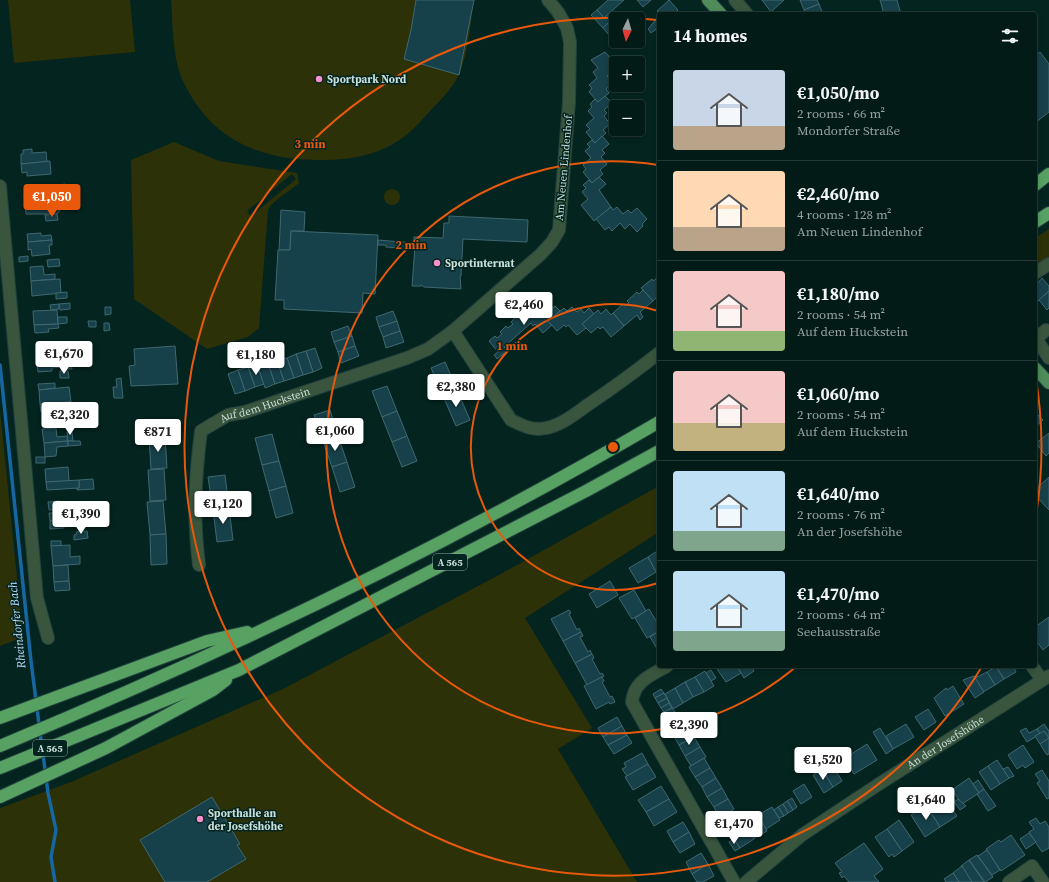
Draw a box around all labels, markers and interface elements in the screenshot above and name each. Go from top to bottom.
north arrow [609,12,645,48]
map controls [609,12,645,136]
text: 14 homes [673,24,747,48]
icon: filters [999,25,1021,47]
button: + [609,56,645,92]
place label: Sportpark Nord [327,72,407,87]
marker: Sportpark Nord [314,74,324,84]
text: €1,050/mo [797,81,879,105]
icon: home [705,86,753,134]
button: − [609,100,645,136]
text: 2 rooms · 66 m² [797,105,885,122]
street label: Am Neuen Lindenhof [552,113,576,221]
text: Mondorfer Straße [797,122,900,139]
text: 3 min [294,136,326,152]
text: €2,460/mo [797,182,879,206]
pin: €1,050 [19,184,85,218]
icon: home [705,187,753,235]
text: €1,050 [32,188,72,205]
text: 4 rooms · 128 m² [797,206,892,223]
text: Am Neuen Lindenhof [797,223,922,240]
text: 2 min [395,237,427,253]
place label: Sportinternat [445,256,515,271]
marker: Sportinternat [432,258,442,268]
text: €1,180/mo [797,282,879,306]
icon: home [705,287,753,335]
pin: €2,460 [491,292,557,326]
text: €2,460 [504,296,544,313]
text: 2 rooms · 54 m² [797,306,885,323]
text: Auf dem Huckstein [797,323,908,340]
text: 1 min [496,338,528,354]
pin: €1,670 [31,341,97,375]
pin: €1,180 [223,342,289,376]
text: €1,670 [44,345,84,362]
text: €1,180 [236,346,276,363]
pin: €2,380 [423,374,489,408]
text: €2,380 [436,378,476,395]
text: €1,060/mo [797,382,879,406]
street label: Auf dem Huckstein [217,383,312,426]
icon: home [705,387,753,435]
pin: €2,320 [37,402,103,436]
text: €2,320 [50,406,90,423]
text: 2 rooms · 54 m² [797,406,885,423]
pin: €1,060 [302,418,368,452]
pin: €871 [134,419,182,453]
text: €1,060 [315,422,355,439]
text: €871 [144,423,172,440]
text: Auf dem Huckstein [797,423,908,440]
centre of rings [606,440,620,454]
text: €1,640/mo [797,482,879,506]
icon: home [705,487,753,535]
pin: €1,120 [190,491,256,525]
text: €1,120 [203,495,243,512]
pin: €1,390 [48,501,114,535]
text: €1,390 [61,505,101,522]
text: 2 rooms · 76 m² [797,506,885,523]
text: An der Josefshöhe [797,523,902,540]
road number: A 565 [433,554,467,570]
water label: Rheindorfer Bach [4,580,30,670]
text: €1,470/mo [797,582,879,606]
icon: home [705,587,753,635]
text: 2 rooms · 64 m² [797,606,885,623]
text: Seehausstraße [797,623,881,640]
street label: An der Josefshöhe [904,711,987,772]
pin: €2,390 [656,712,722,746]
text: €2,390 [669,716,709,733]
road number: A 565 [33,740,67,756]
pin: €1,520 [790,747,856,781]
text: €1,520 [803,751,843,768]
pin: €1,640 [893,787,959,821]
text: €1,640 [906,791,946,808]
place label: Sporthalle an der Josefshöhe [208,806,283,834]
pin: €1,470 [701,811,767,845]
marker: Sporthalle an der Josefshöhe [195,814,205,824]
text: €1,470 [714,815,754,832]

